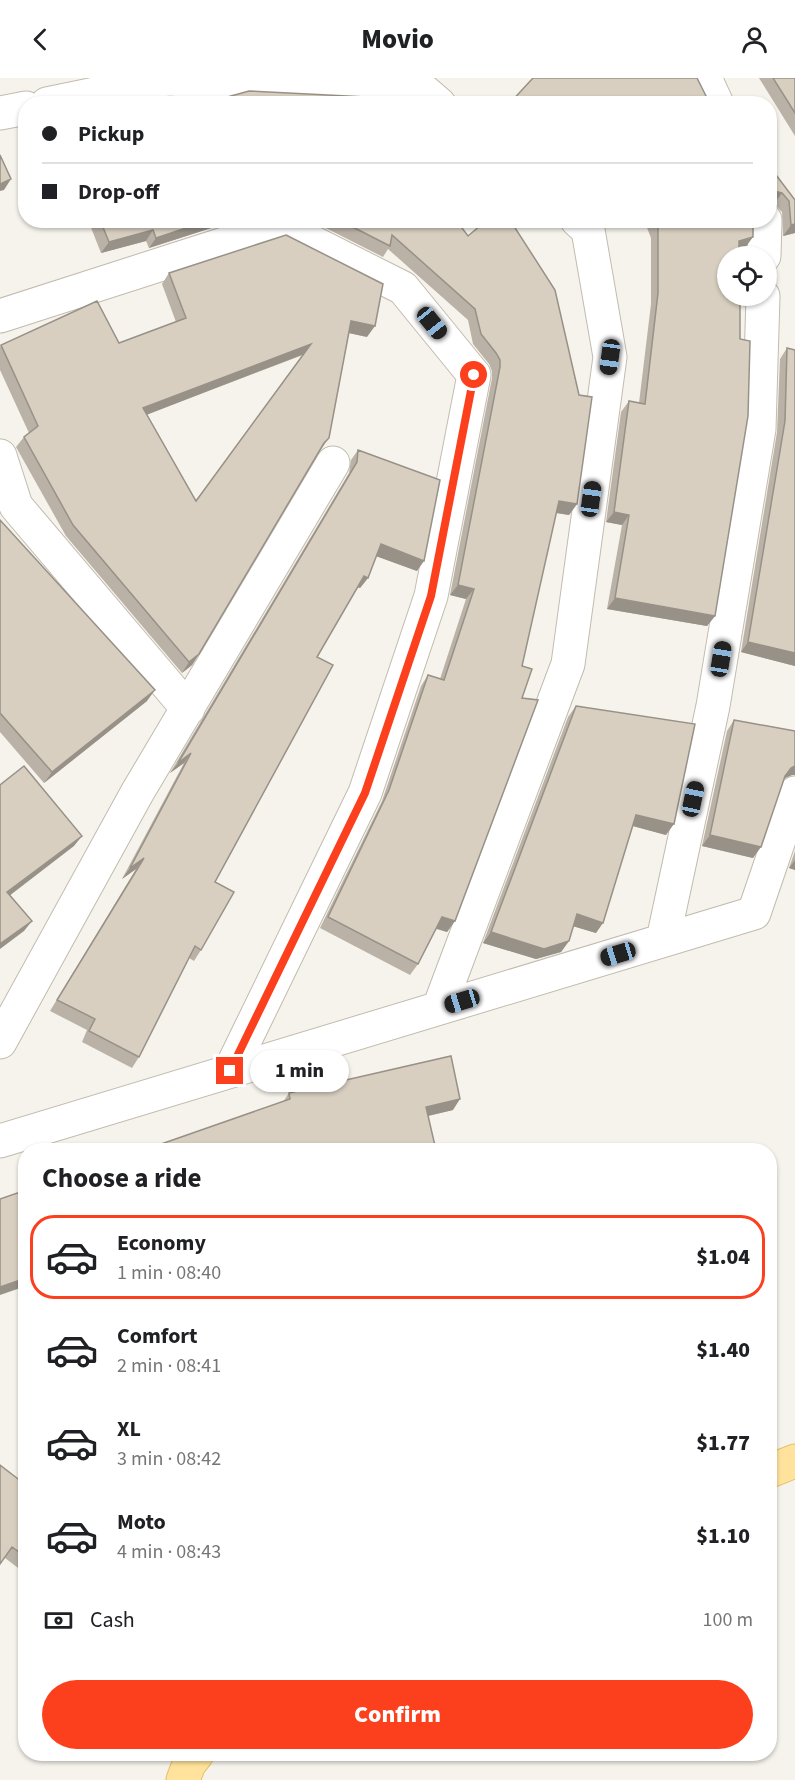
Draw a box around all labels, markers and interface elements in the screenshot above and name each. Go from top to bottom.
text: Movio [361,20,434,59]
icon: back [24,23,57,56]
icon: person [738,23,771,56]
text: Pickup [78,118,144,150]
text: Drop-off [78,176,159,208]
map controls [717,246,777,306]
button: locate [717,246,777,306]
car [414,303,450,343]
car [599,338,621,376]
route start [460,361,487,388]
car [580,480,602,518]
car [709,640,733,678]
car [680,780,706,818]
car [598,940,638,968]
car [442,987,482,1015]
callout: 1 min [251,1050,350,1092]
route end [216,1057,243,1084]
text: 1 min [275,1057,324,1085]
text: Choose a ride [42,1159,202,1198]
text: Economy [117,1227,206,1259]
icon: car [45,1230,99,1284]
text: $1.04 [696,1241,750,1273]
text: 1 min · 08:40 [117,1259,221,1287]
text: Comfort [117,1320,198,1352]
icon: car [45,1323,99,1377]
text: $1.40 [696,1334,750,1366]
text: 2 min · 08:41 [117,1352,221,1380]
text: XL [117,1413,141,1445]
icon: car [45,1416,99,1470]
text: $1.77 [696,1427,750,1459]
text: 3 min · 08:42 [117,1445,221,1473]
text: Moto [117,1506,166,1538]
icon: car [45,1509,99,1563]
text: $1.10 [696,1520,750,1552]
text: 4 min · 08:43 [117,1538,221,1566]
icon: cash [42,1604,75,1637]
text: Cash [90,1604,135,1636]
text: 100 m [703,1606,753,1634]
button: Confirm [42,1680,753,1749]

